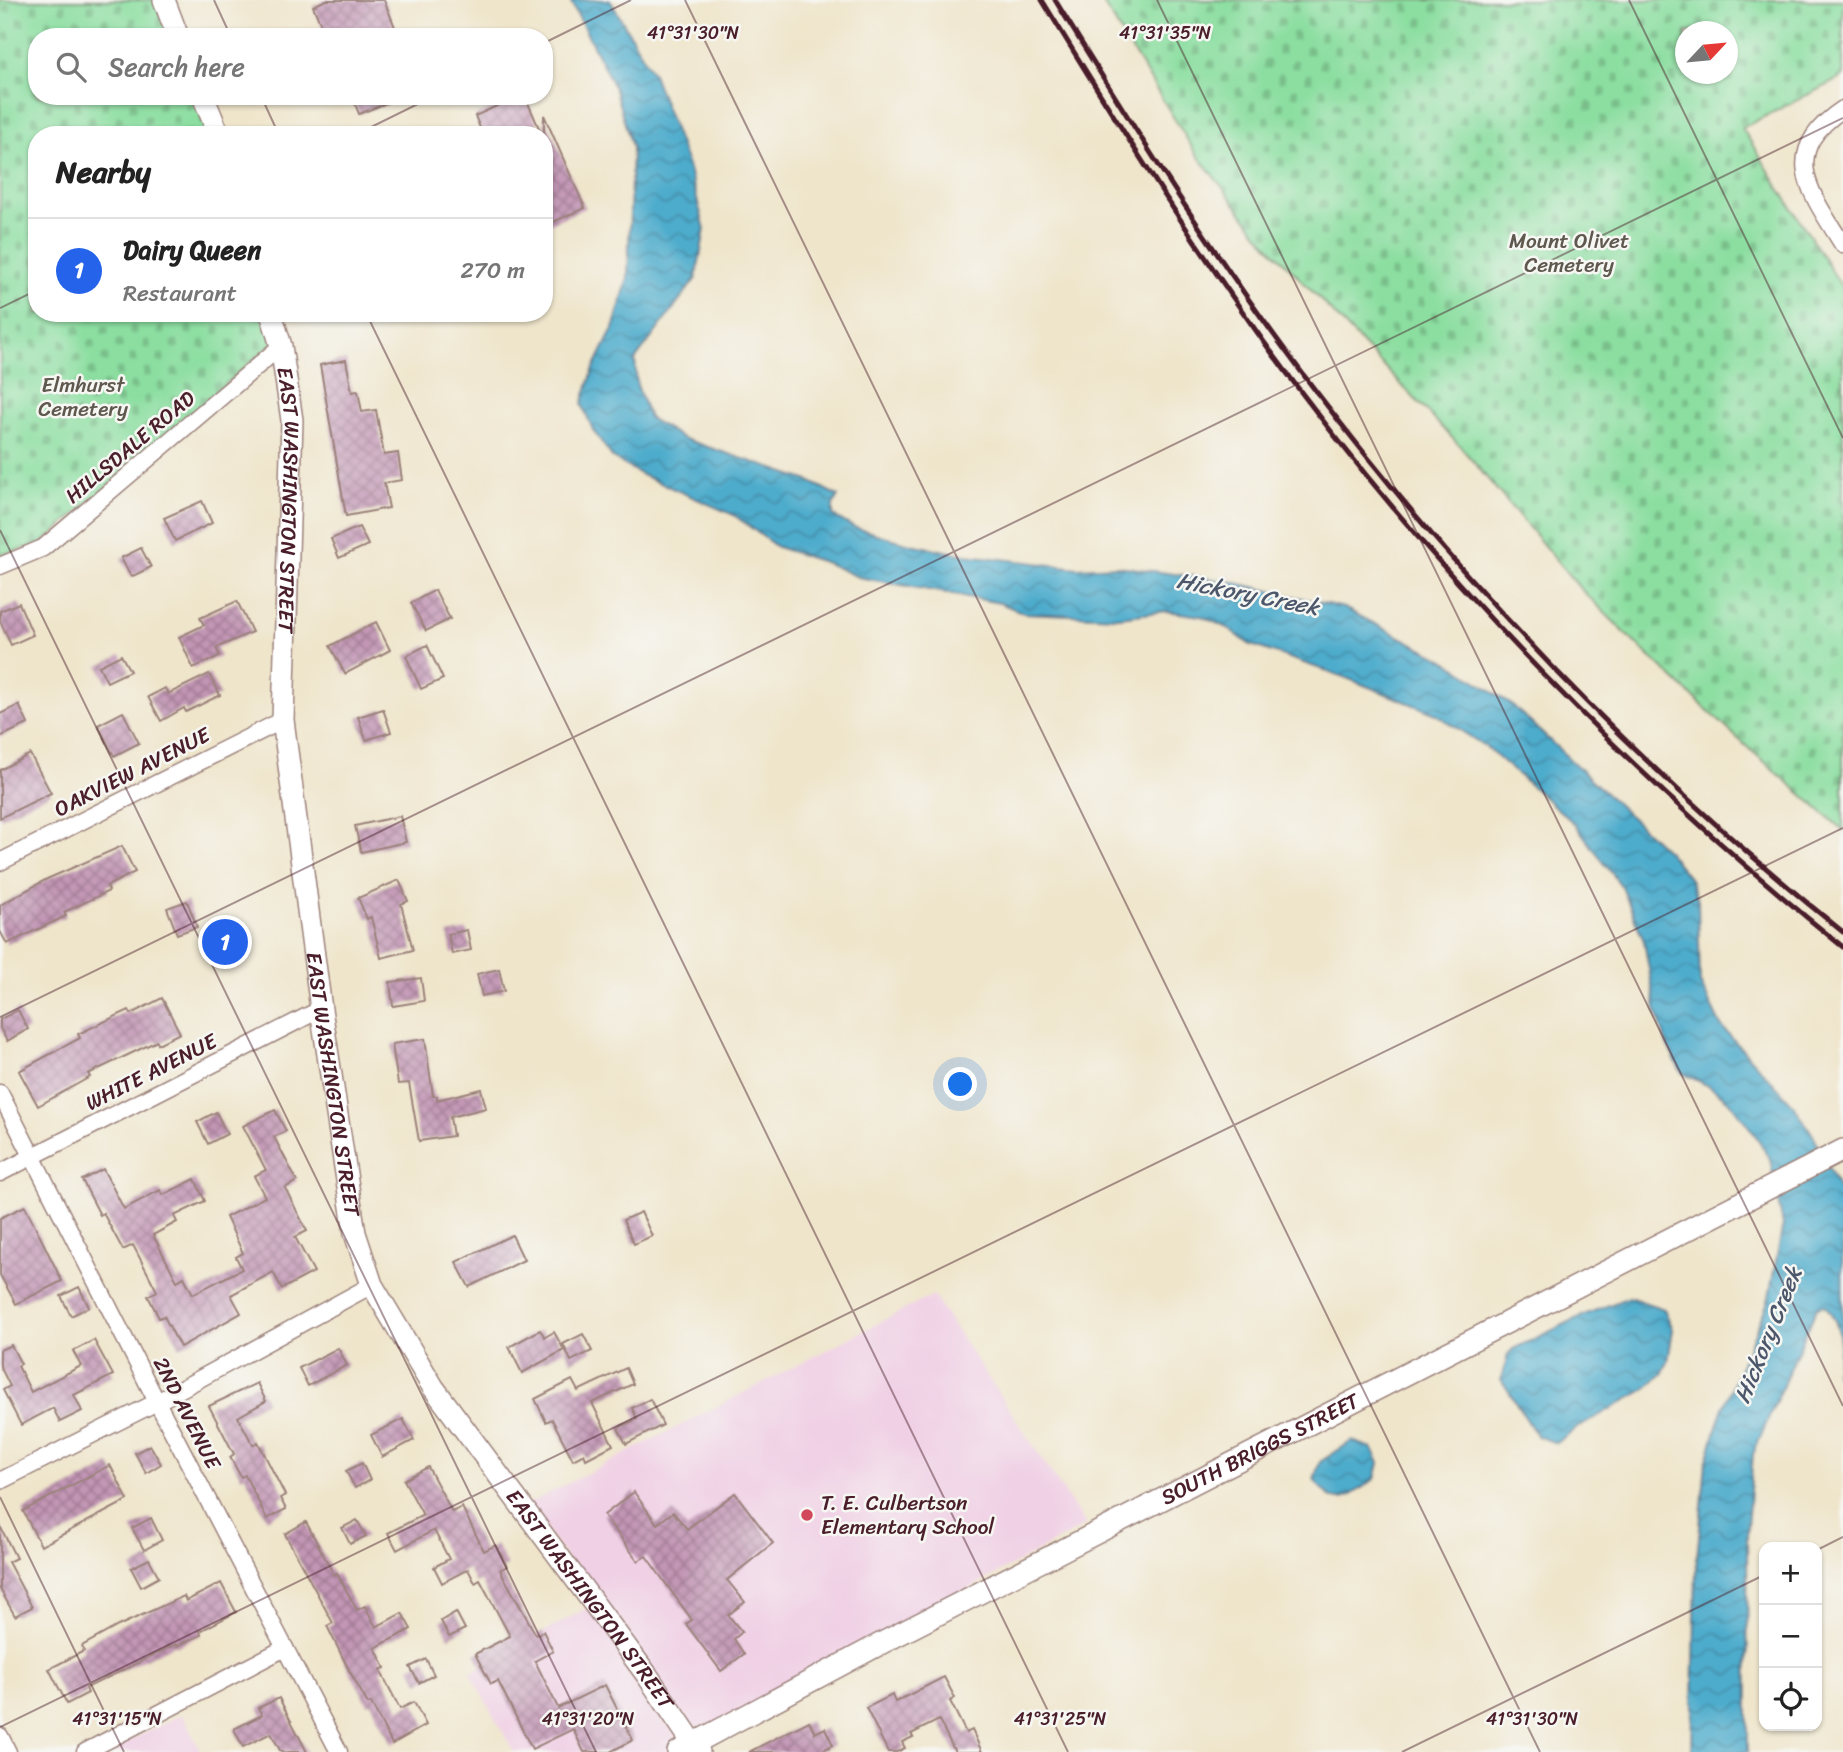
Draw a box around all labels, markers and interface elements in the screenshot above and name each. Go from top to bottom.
text: 41°31'30"N [647,17,740,49]
text: 41°31'35"N [1119,17,1211,49]
north arrow [1675,21,1738,84]
search box [28,28,553,105]
text: Search here [108,44,245,90]
icon: search [52,48,90,86]
text: Nearby [56,145,151,199]
park label: Mount Olivet Cemetery [1509,222,1629,284]
text: Dairy Queen [123,227,261,273]
text: 1 [74,250,84,291]
text: 270 m [460,250,525,291]
text: Restaurant [123,273,237,314]
street label: EAST WASHINGTON STREET [265,364,311,635]
park label: Elmhurst Cemetery [38,366,128,428]
street label: HILLSDALE ROAD [56,380,204,513]
water label: Hickory Creek [1173,560,1324,628]
street label: OAKVIEW AVENUE [47,716,218,828]
pin: 1 [202,916,248,968]
street label: EAST WASHINGTON STREET [295,950,371,1220]
street label: WHITE AVENUE [79,1022,225,1121]
your location [943,1067,977,1101]
water label: Hickory Creek [1722,1259,1815,1410]
street label: 2ND AVENUE [142,1350,232,1477]
street label: SOUTH BRIGGS STREET [1154,1382,1367,1516]
street label: EAST WASHINGTON STREET [496,1480,685,1719]
place label: T. E. Culbertson Elementary School [821,1484,995,1546]
marker: T. E. Culbertson Elementary School [799,1507,815,1523]
map controls [1759,1542,1822,1731]
button: + [1759,1542,1822,1605]
button: − [1759,1605,1822,1668]
button: locate [1759,1668,1822,1731]
text: 41°31'15"N [72,1703,162,1735]
text: 41°31'20"N [542,1703,635,1735]
text: 41°31'25"N [1014,1703,1107,1735]
text: 41°31'30"N [1486,1703,1579,1735]

